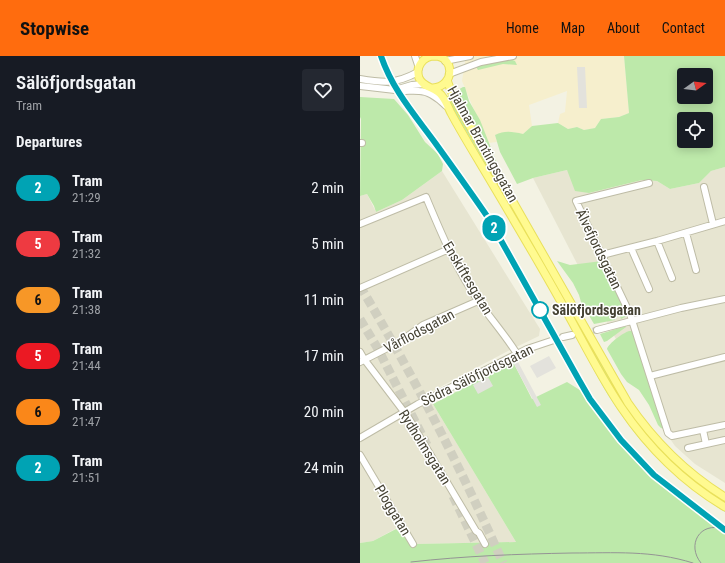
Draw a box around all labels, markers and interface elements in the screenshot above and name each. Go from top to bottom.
text: Stopwise [20,17,89,40]
text: Home [506,20,539,36]
text: Map [561,20,585,36]
text: About [607,20,640,36]
text: Contact [662,20,705,36]
north arrow [677,68,713,104]
map controls [677,68,713,148]
button: heart [302,69,344,111]
text: Sälöfjordsgatan [16,71,136,94]
street label: Hjalmar Brantingsgatan [444,83,522,205]
text: Tram [16,98,42,113]
button: locate [677,112,713,148]
text: Departures [16,133,82,151]
text: Tram [72,172,103,190]
text: 2 min [311,179,344,197]
text: 2 [34,180,42,196]
text: 21:29 [72,190,101,205]
street label: Älvefjordsgatan [573,206,625,292]
line badge: 2 [481,215,507,241]
text: 2 [490,220,498,236]
text: Tram [72,228,103,246]
text: 5 min [311,235,344,253]
text: 5 [34,236,42,252]
street label: Enskiftesgatan [440,239,496,317]
text: 21:32 [72,246,101,261]
text: Tram [72,284,103,302]
text: 11 min [304,291,344,309]
text: 6 [34,292,42,308]
marker: Sälöfjordsgatan [531,301,549,319]
text: 21:38 [72,302,101,317]
place label: Sälöfjordsgatan [552,302,641,318]
street label: Vårflodsgatan [381,306,457,356]
text: Tram [72,340,103,358]
street label: Södra Sälöfjordsgatan [418,341,536,409]
text: 17 min [304,347,344,365]
text: 5 [34,348,42,364]
text: 21:44 [72,358,101,373]
text: Tram [72,396,103,414]
text: 20 min [304,403,344,421]
text: 6 [34,404,42,420]
street label: Rydholmsgatan [396,407,454,487]
text: 21:47 [72,414,101,429]
text: Tram [72,452,103,470]
text: 24 min [304,459,344,477]
text: 2 [34,460,42,476]
text: 21:51 [72,470,101,485]
street label: Ploggatan [372,482,414,538]

